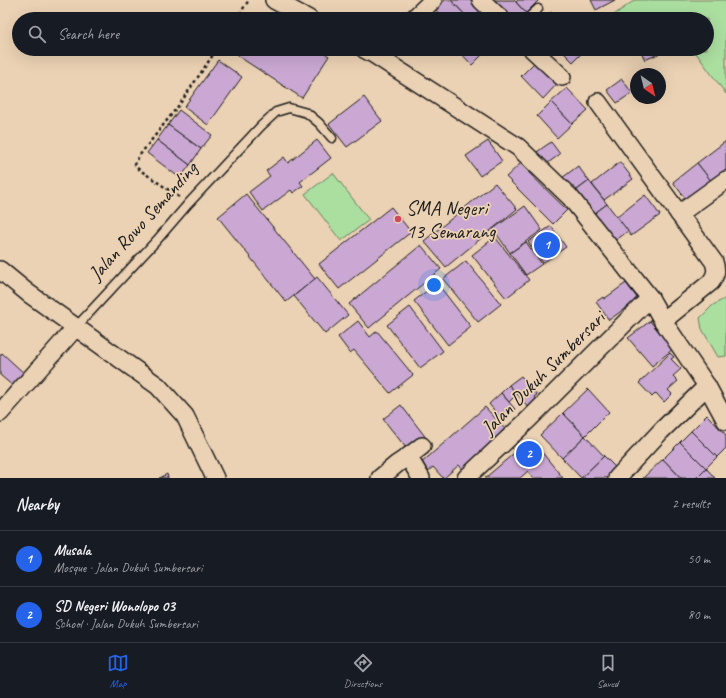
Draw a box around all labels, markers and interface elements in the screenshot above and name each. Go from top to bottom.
search box [12,12,714,56]
icon: search [26,23,48,45]
text: Search here [58,25,119,44]
north arrow [630,68,666,104]
street label: Jalan Rowo Semanding [82,155,204,286]
place label: SMA Negeri 13 Semarang [406,196,496,244]
marker: SMA Negeri 13 Semarang [393,214,403,224]
pin: 1 [534,230,560,260]
your location [424,275,444,295]
street label: Jalan Dukuh Sumbersari [475,304,612,441]
pin: 2 [516,439,542,469]
text: Nearby [16,494,59,515]
text: 2 results [672,496,710,512]
text: Musala [54,541,91,560]
text: 1 [26,551,32,567]
text: 50 m [688,551,710,567]
text: Mosque · Jalan Dukuh Sumbersari [54,560,202,576]
text: SD Negeri Wonolopo 03 [54,597,175,616]
text: 2 [26,607,32,623]
text: 80 m [688,607,710,623]
text: School · Jalan Dukuh Sumbersari [54,616,198,632]
tab: Map [107,652,129,690]
tab: Directions [344,652,382,690]
tab: Saved [597,652,619,690]

